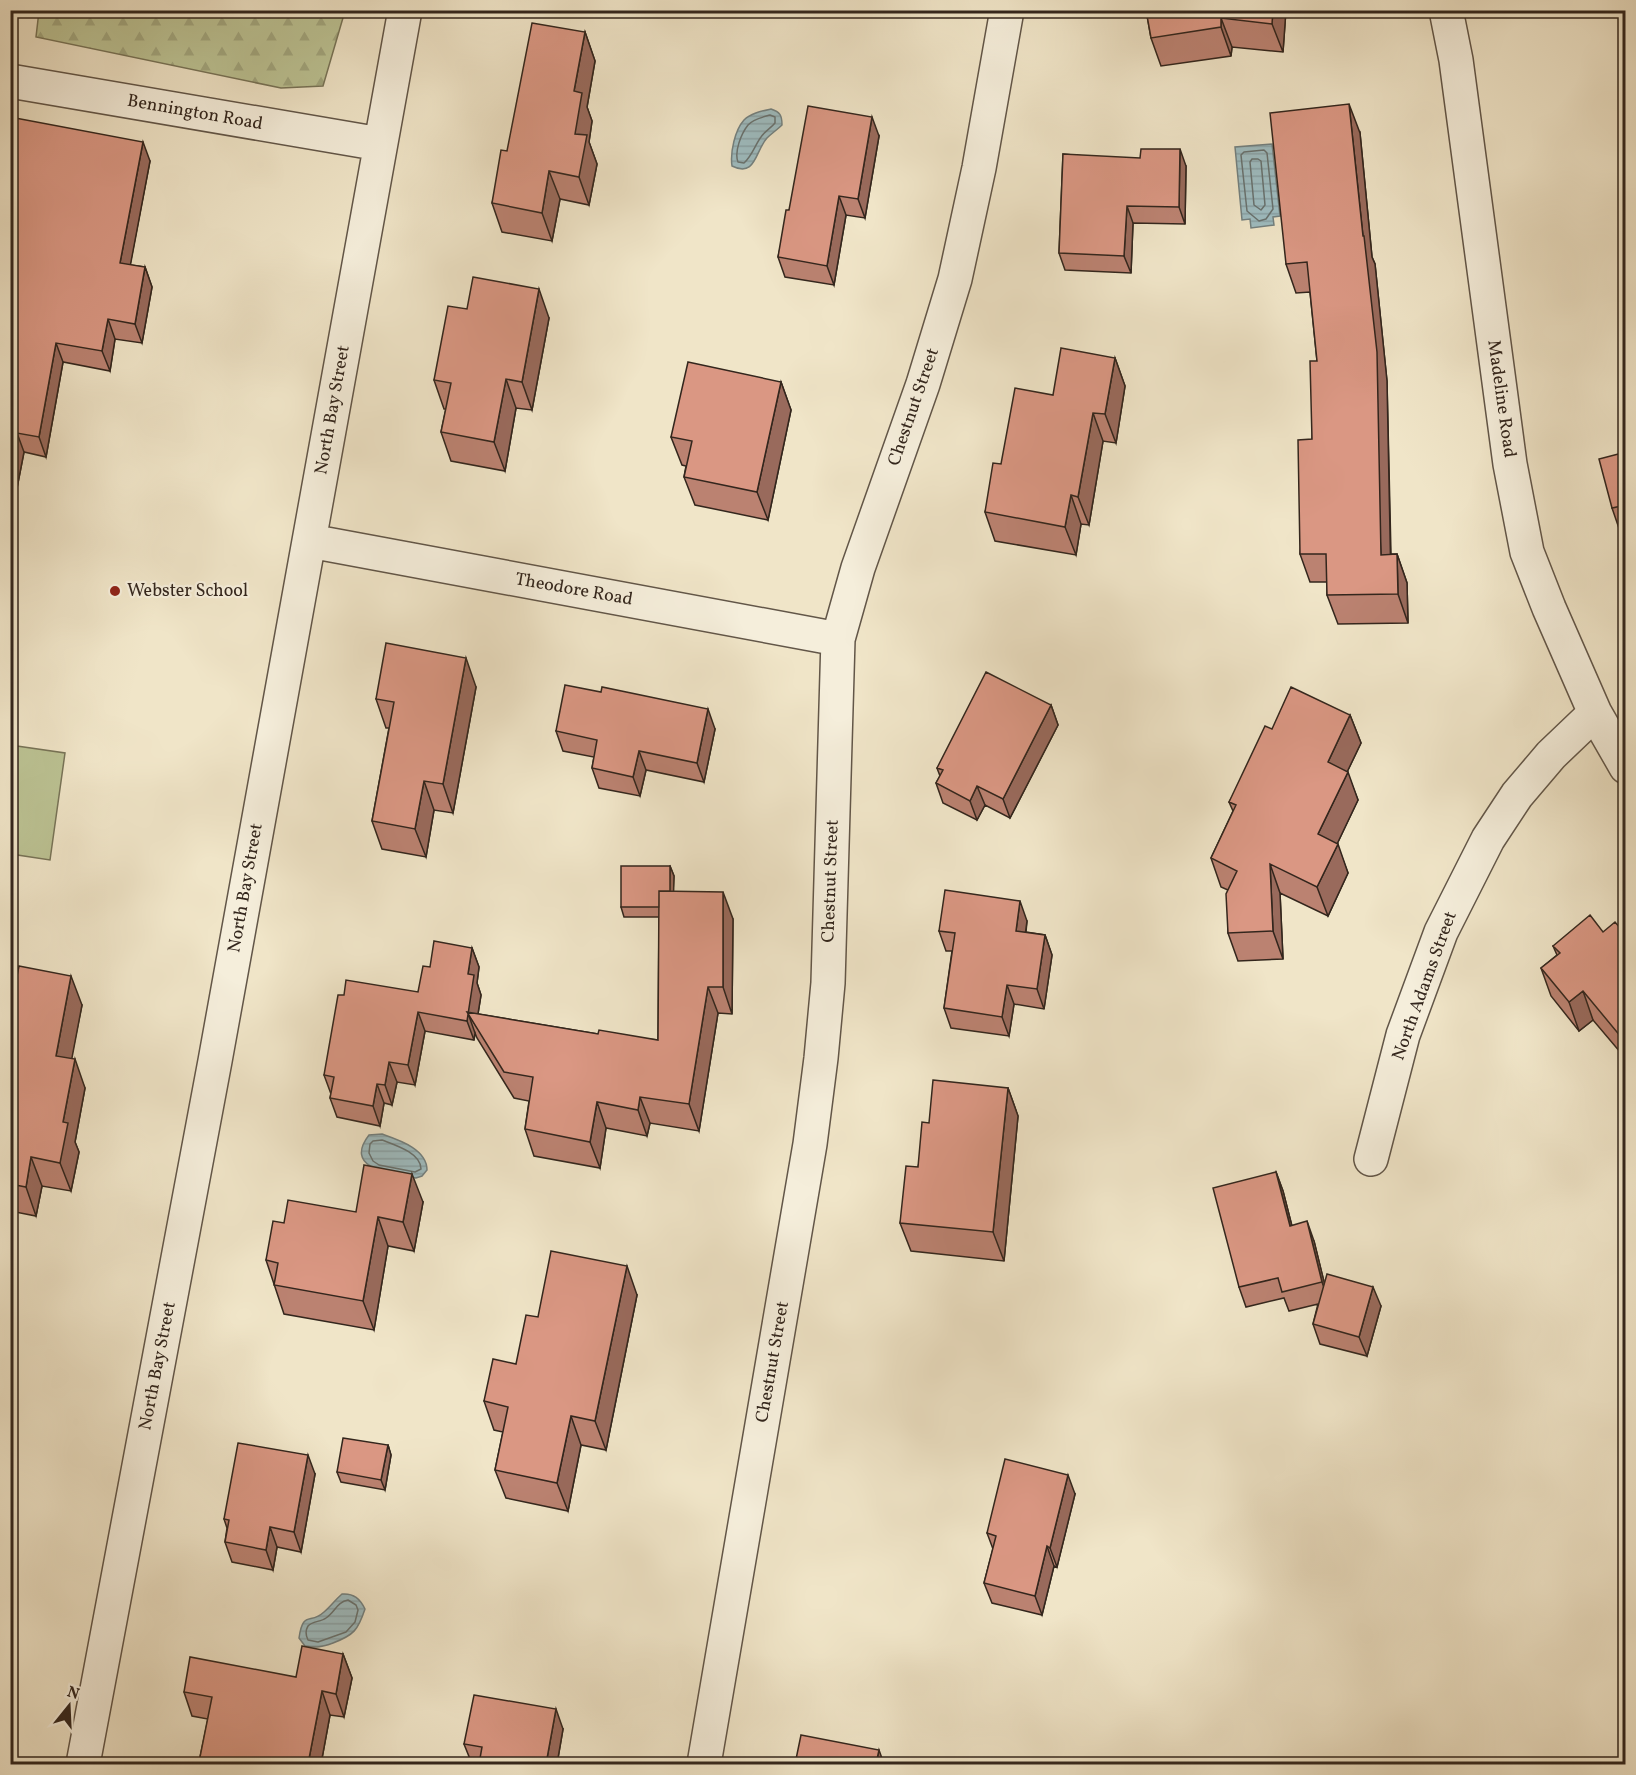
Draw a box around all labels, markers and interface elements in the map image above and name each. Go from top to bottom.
street label: Bennington Road [125,89,265,137]
street label: Madeline Road [1480,338,1522,460]
street label: North Bay Street [309,343,357,477]
street label: Chestnut Street [882,345,946,469]
street label: Theodore Road [513,567,635,613]
place label: Webster School [127,579,248,604]
marker: Webster School [108,584,122,598]
street label: Chestnut Street [816,819,846,943]
street label: North Bay Street [222,821,270,955]
street label: North Adams Street [1386,908,1464,1064]
street label: North Bay Street [133,1299,183,1433]
street label: Chestnut Street [750,1299,796,1425]
north arrow [39,1676,99,1736]
text: N [64,1681,82,1706]

